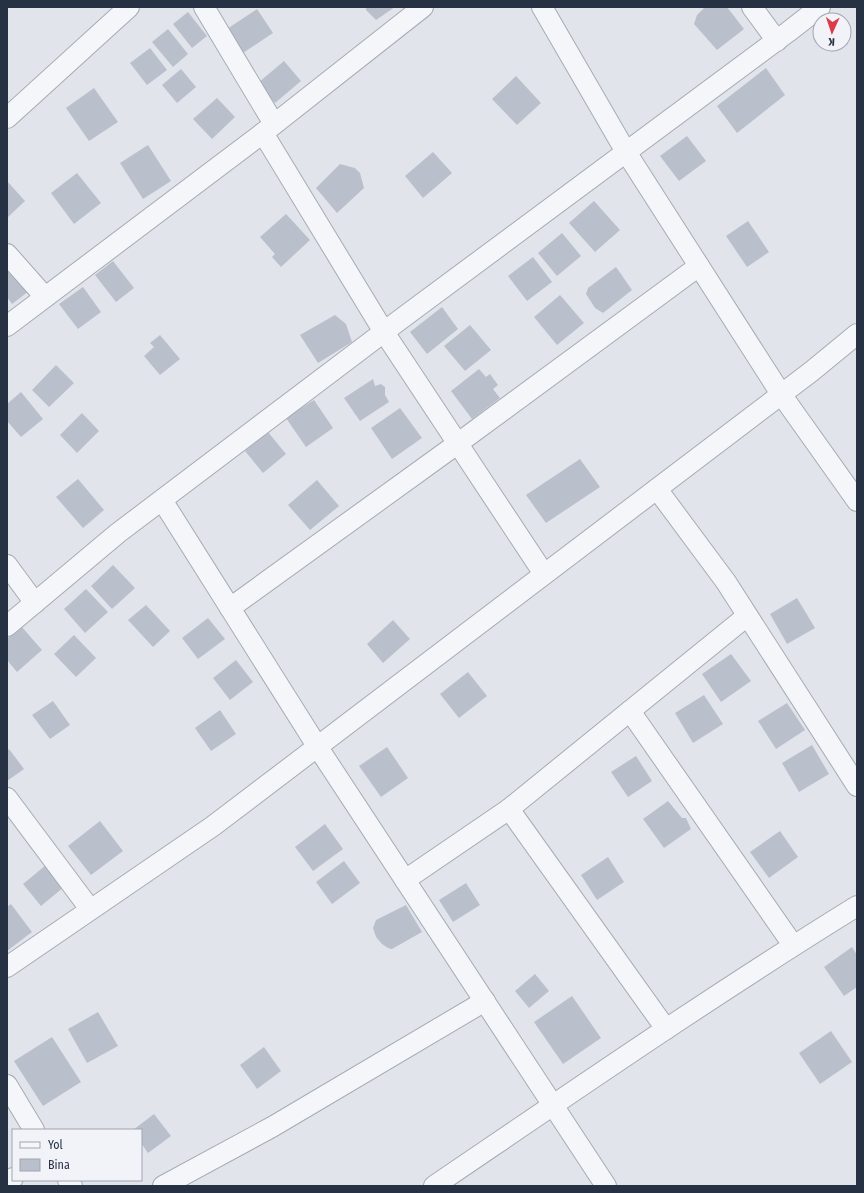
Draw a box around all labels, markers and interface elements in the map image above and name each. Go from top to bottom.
north arrow [812,12,852,52]
text: K [827,35,835,48]
legend [12,1129,142,1181]
text: Yol [48,1138,63,1152]
text: Bina [48,1158,70,1172]

